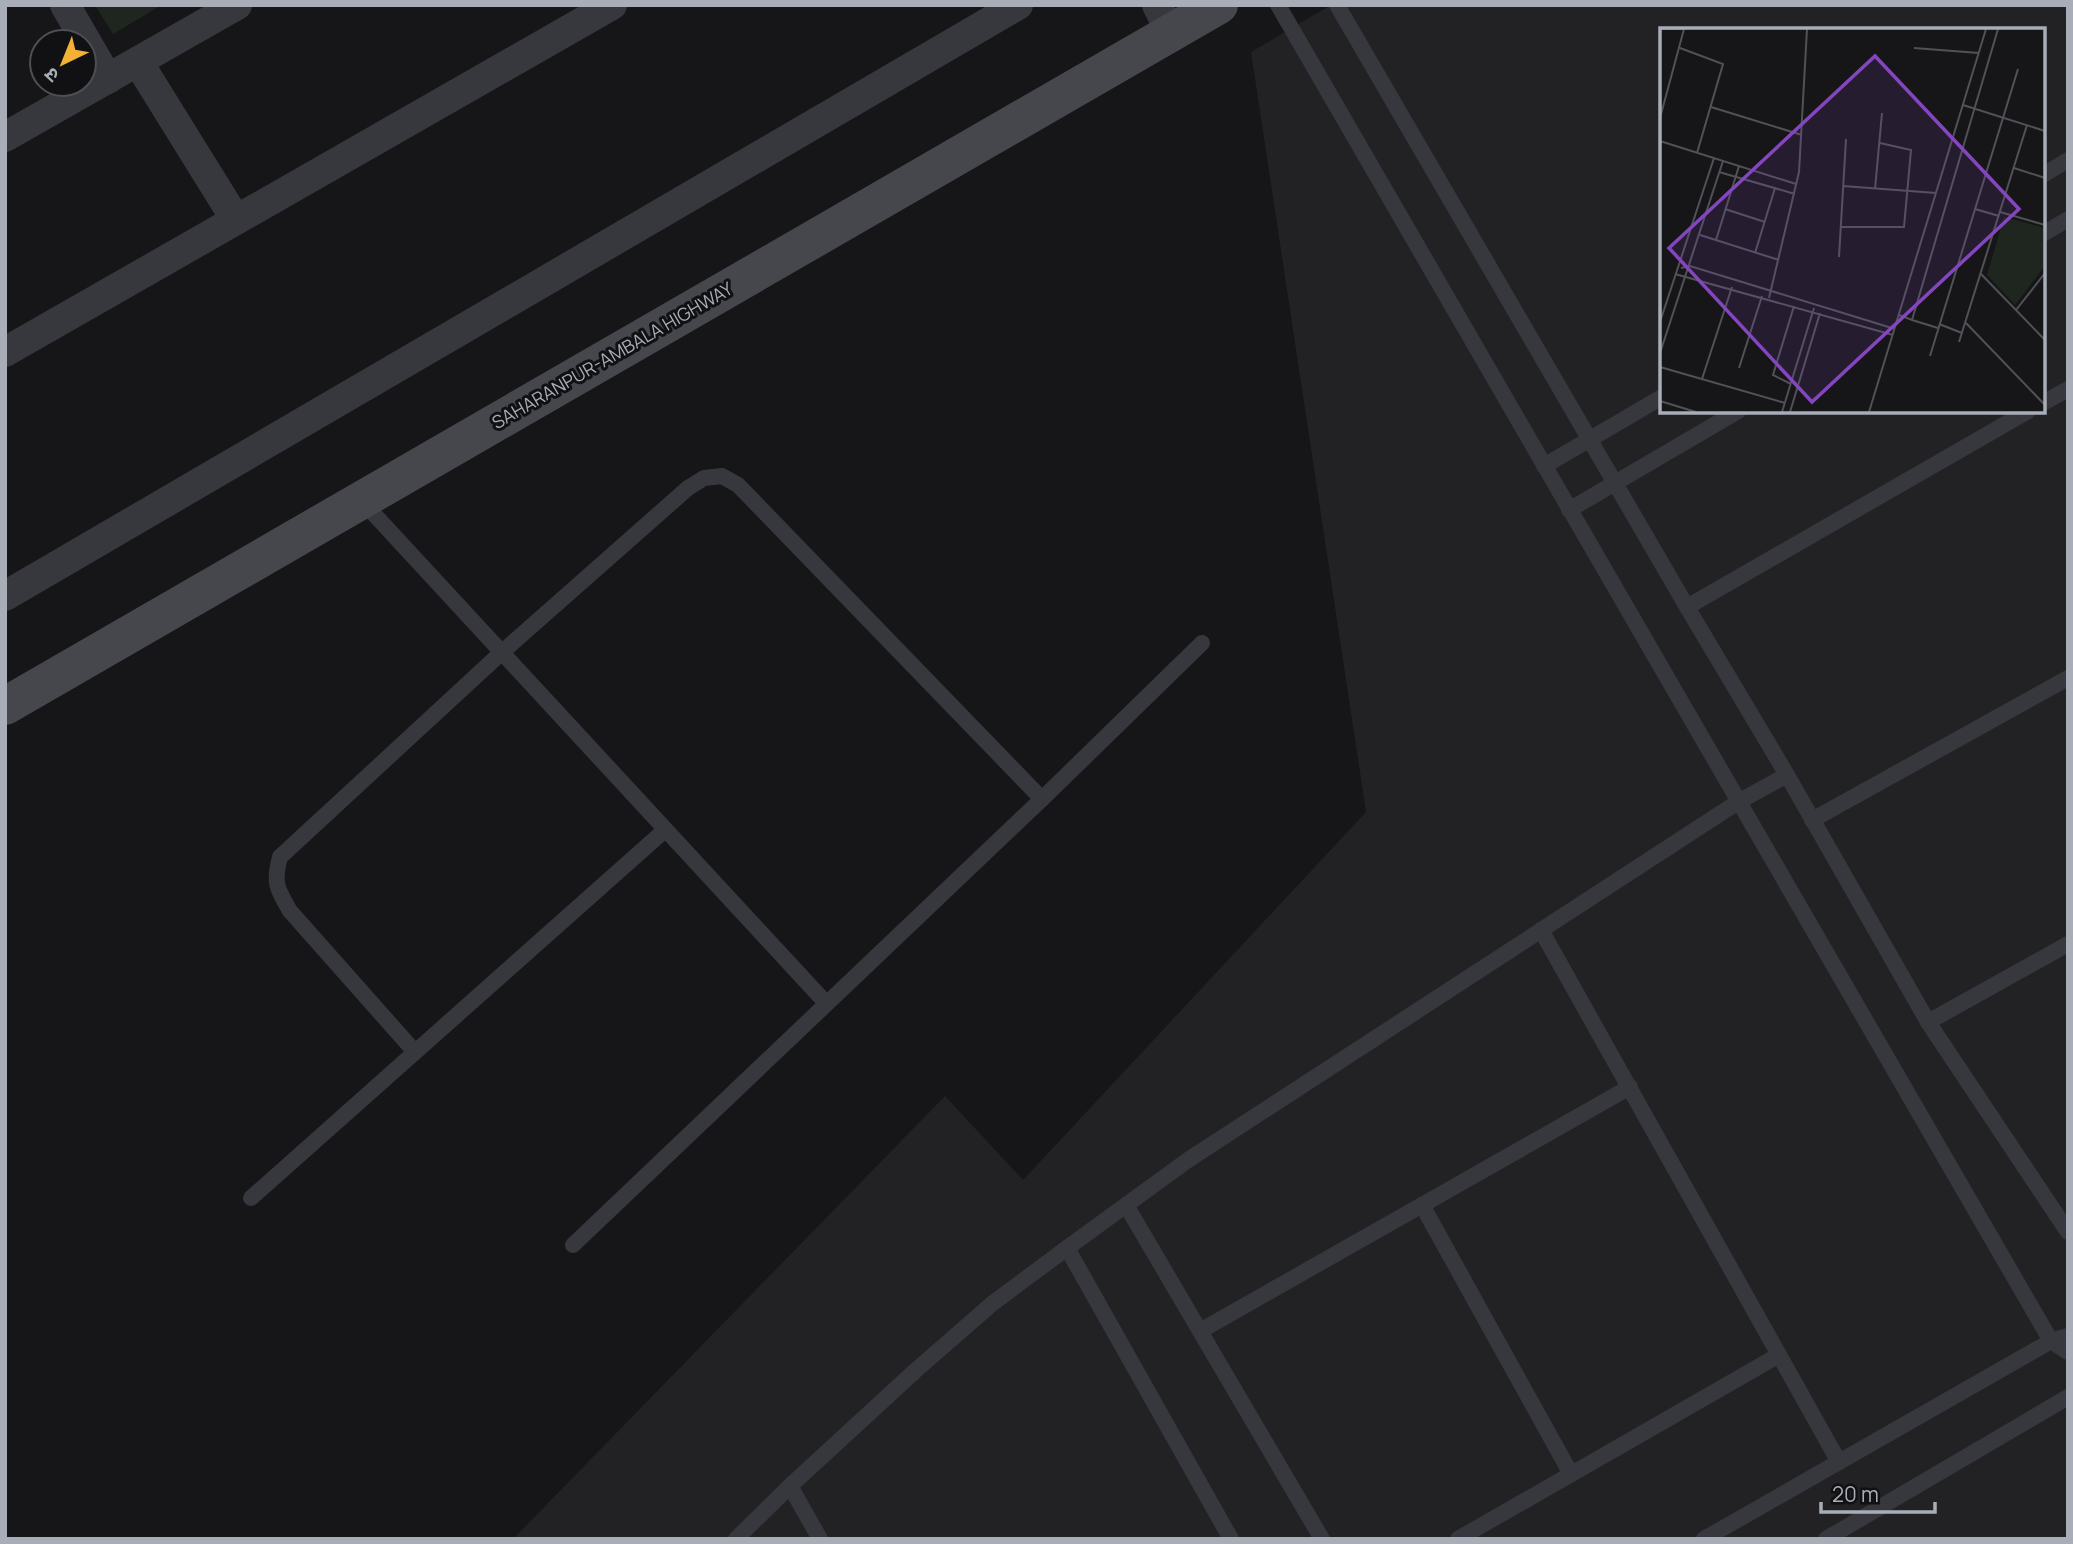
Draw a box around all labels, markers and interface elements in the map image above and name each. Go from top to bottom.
north arrow [28,28,98,98]
inset map [1660,28,2045,413]
text: उ [38,62,64,89]
street label: SAHARANPUR-AMBALA HIGHWAY [487,276,738,434]
scale bar [1821,1470,1935,1514]
text: 20 m [1832,1480,1879,1508]

